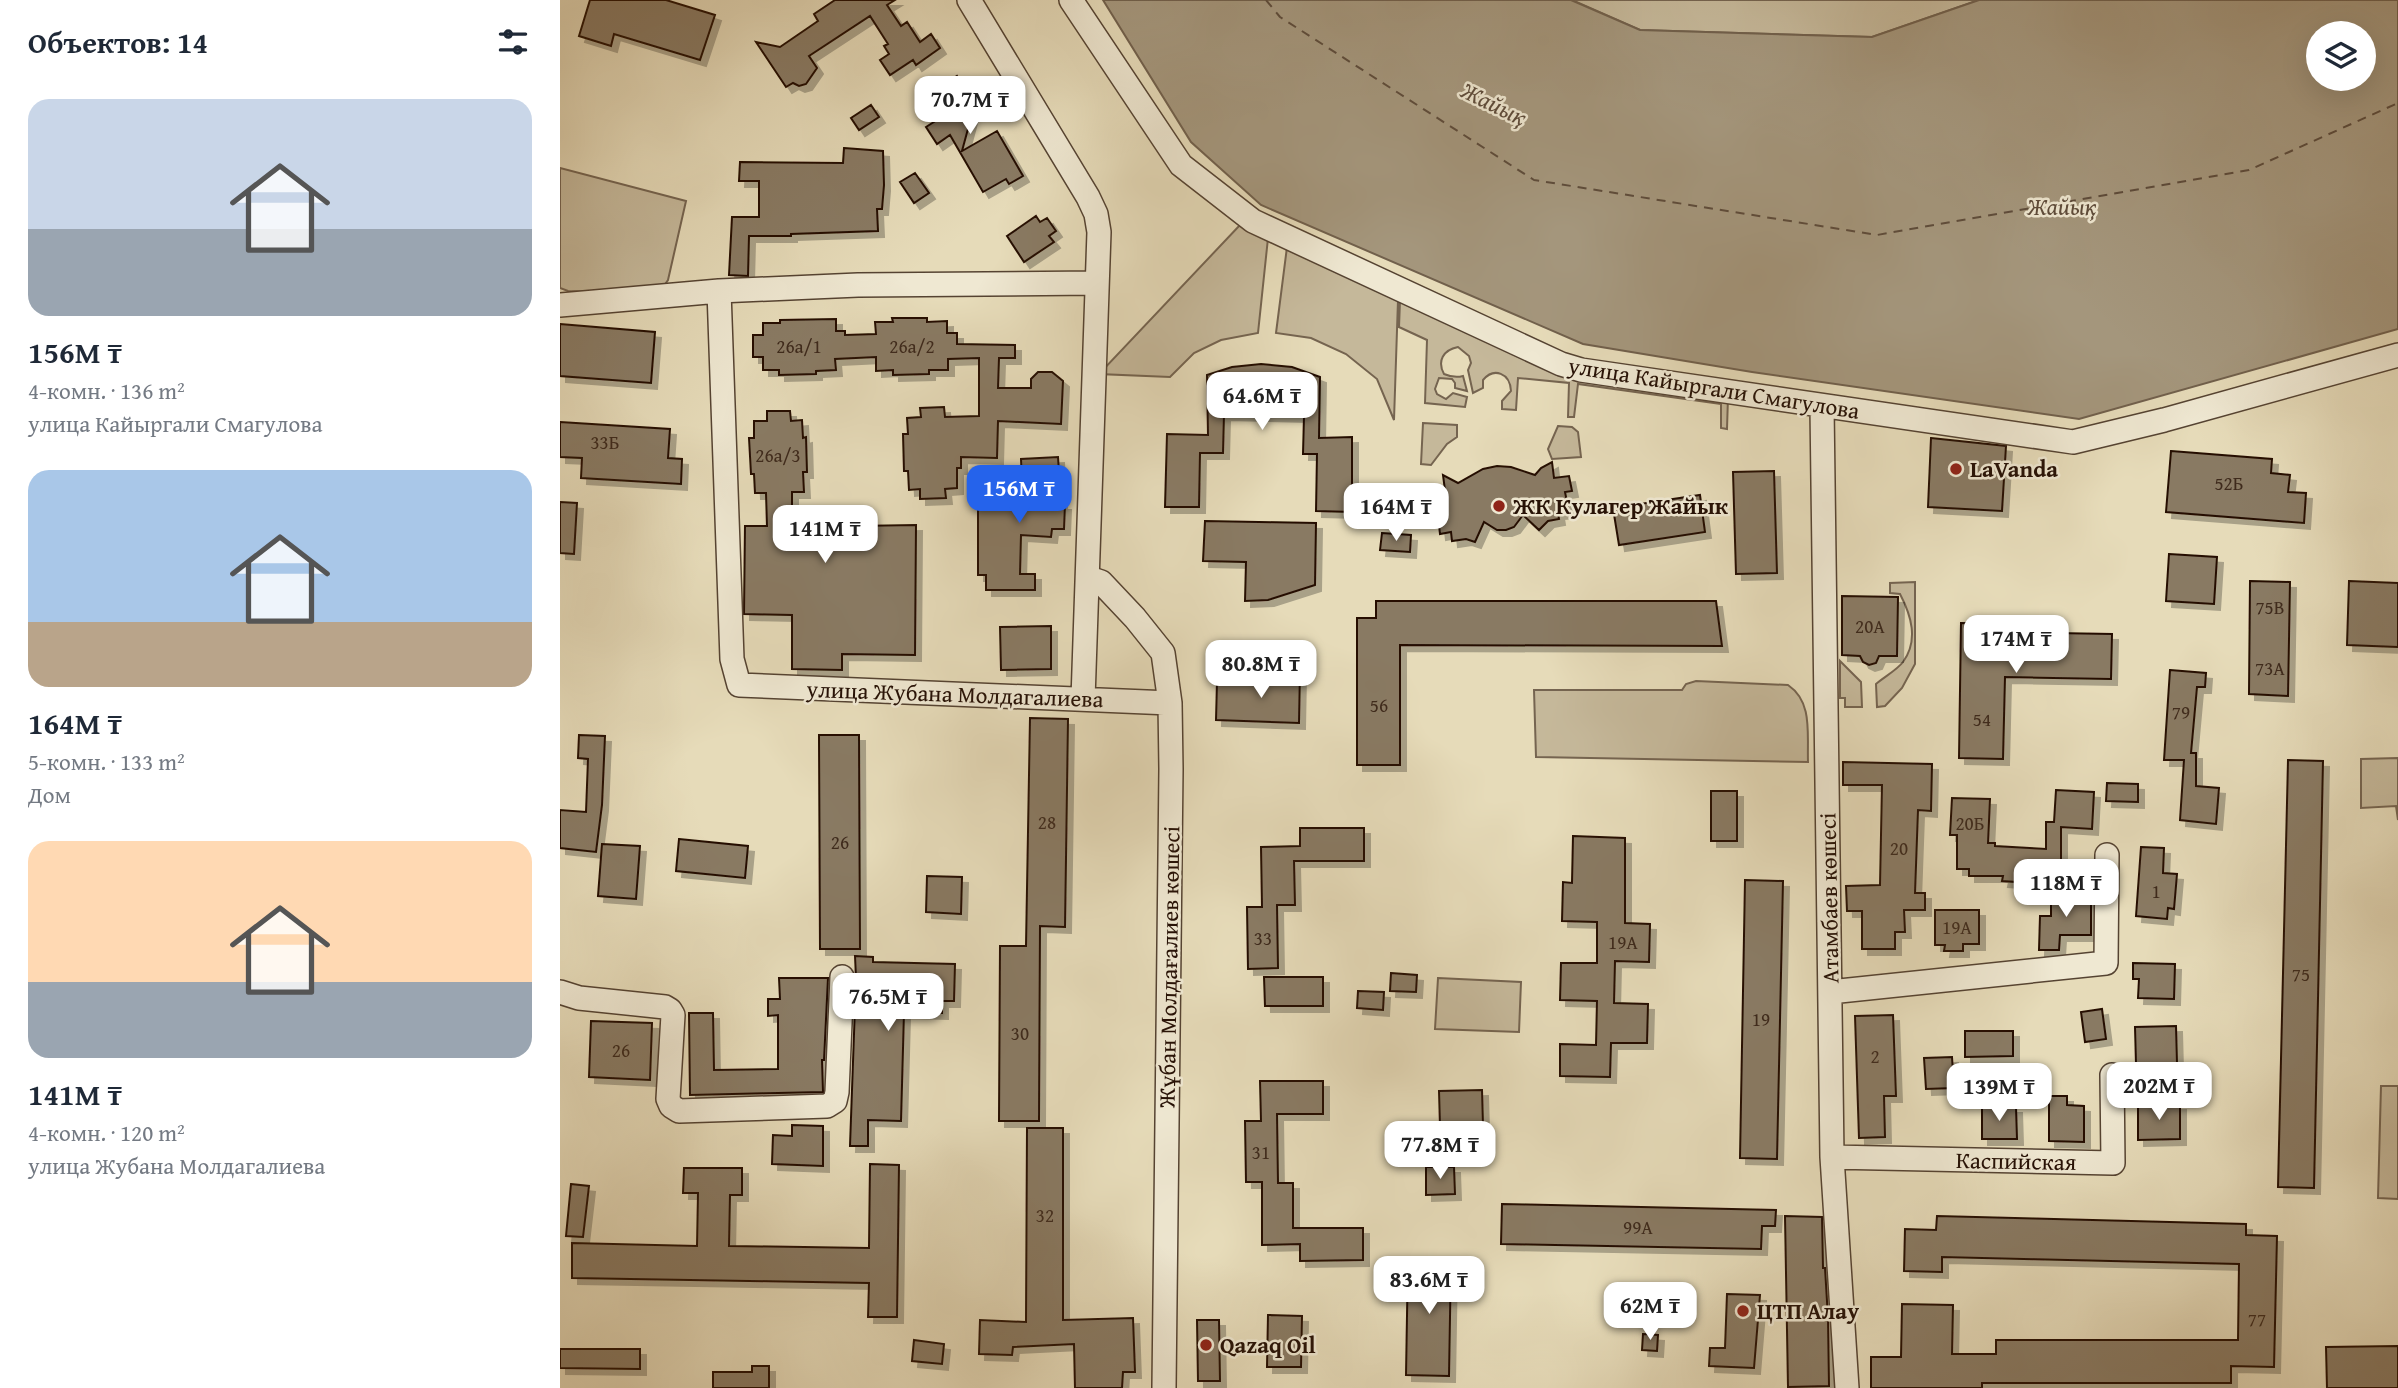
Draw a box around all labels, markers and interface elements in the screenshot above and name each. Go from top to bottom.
text: Объектов: 14 [28,20,208,64]
map controls [2306,21,2376,91]
button: layers [2306,21,2376,91]
icon: filters [494,23,532,61]
water label: Жайық [1454,72,1533,135]
pin: 70.7M ₸ [905,76,1035,136]
text: 70.7M ₸ [930,82,1010,115]
icon: home [217,145,343,271]
water label: Жайық [2026,189,2097,224]
text: 156M ₸ [28,330,123,374]
house number: 26а/1 [776,332,822,360]
house number: 26а/2 [889,332,935,360]
street label: улица Кайыргали Смагулова [1565,348,1862,427]
pin: 64.6M ₸ [1197,372,1327,432]
text: 4-комн. · 136 m² [28,374,185,407]
text: 64.6M ₸ [1222,378,1302,411]
text: улица Кайыргали Смагулова [28,407,322,440]
house number: 33Б [590,428,620,456]
house number: 26а/3 [755,441,801,469]
place label: LaVanda [1970,452,2058,485]
marker: LaVanda [1948,461,1964,477]
pin: 156M ₸ [962,466,1076,525]
house number: 52Б [2214,469,2244,497]
text: 156M ₸ [983,471,1055,504]
pin: 164M ₸ [1339,484,1453,543]
text: 164M ₸ [1360,489,1432,522]
place label: ЖК Кулагер Жайык [1512,489,1729,522]
marker: ЖК Кулагер Жайык [1491,498,1507,514]
pin: 141M ₸ [768,505,882,565]
text: 141M ₸ [789,511,861,544]
icon: home [217,516,343,642]
house number: 75В [2255,593,2285,621]
house number: 20А [1855,612,1885,640]
pin: 174M ₸ [1959,616,2073,675]
text: 174M ₸ [1980,621,2052,654]
pin: 80.8M ₸ [1196,640,1326,700]
text: 80.8M ₸ [1221,646,1301,679]
house number: 73А [2255,654,2285,682]
street label: улица Жубана Молдагалиева [805,672,1104,715]
house number: 56 [1370,691,1388,719]
house number: 79 [2172,698,2190,726]
text: 164M ₸ [28,701,123,745]
house number: 54 [1973,705,1991,733]
text: 5-комн. · 133 m² [28,745,185,778]
text: Дом [28,778,71,811]
house number: 28 [1038,808,1056,836]
house number: 20Б [1955,809,1985,837]
street label: Атамбаев көшесі [1811,812,1846,984]
street label: Жұбан Молдағалиев көшесі [1150,826,1187,1109]
house number: 26 [831,828,849,856]
house number: 20 [1890,834,1908,862]
pin: 118M ₸ [2009,860,2123,919]
text: 118M ₸ [2030,865,2102,898]
house number: 1 [2151,877,2161,905]
icon: home [217,887,343,1013]
house number: 19А [1942,913,1972,941]
house number: 33 [1254,924,1272,952]
house number: 19А [1608,928,1638,956]
house number: 75 [2292,960,2310,988]
pin: 76.5M ₸ [823,974,953,1033]
text: 76.5M ₸ [848,979,928,1012]
house number: 19 [1752,1005,1770,1033]
house number: 30 [1011,1019,1029,1047]
house number: 26 [612,1036,630,1064]
house number: 2 [1870,1042,1880,1070]
pin: 202M ₸ [2102,1062,2216,1122]
pin: 139M ₸ [1942,1064,2056,1123]
text: 202M ₸ [2123,1068,2195,1101]
text: 139M ₸ [1963,1069,2035,1102]
text: 141M ₸ [28,1072,123,1116]
text: 4-комн. · 120 m² [28,1116,185,1149]
pin: 77.8M ₸ [1375,1122,1505,1181]
text: 77.8M ₸ [1400,1127,1480,1160]
house number: 31 [1252,1138,1270,1166]
street label: Каспийская [1956,1143,2077,1178]
text: улица Жубана Молдагалиева [28,1149,325,1182]
house number: 32 [1036,1201,1054,1229]
house number: 99А [1623,1213,1653,1241]
pin: 83.6M ₸ [1364,1256,1494,1316]
text: 83.6M ₸ [1389,1262,1469,1295]
pin: 62M ₸ [1601,1282,1699,1342]
text: 62M ₸ [1620,1288,1680,1321]
place label: ЦТП Алау [1757,1294,1859,1327]
marker: ЦТП Алау [1735,1303,1751,1319]
house number: 77 [2248,1305,2266,1333]
place label: Qazaq Oil [1220,1328,1316,1361]
marker: Qazaq Oil [1198,1337,1214,1353]

